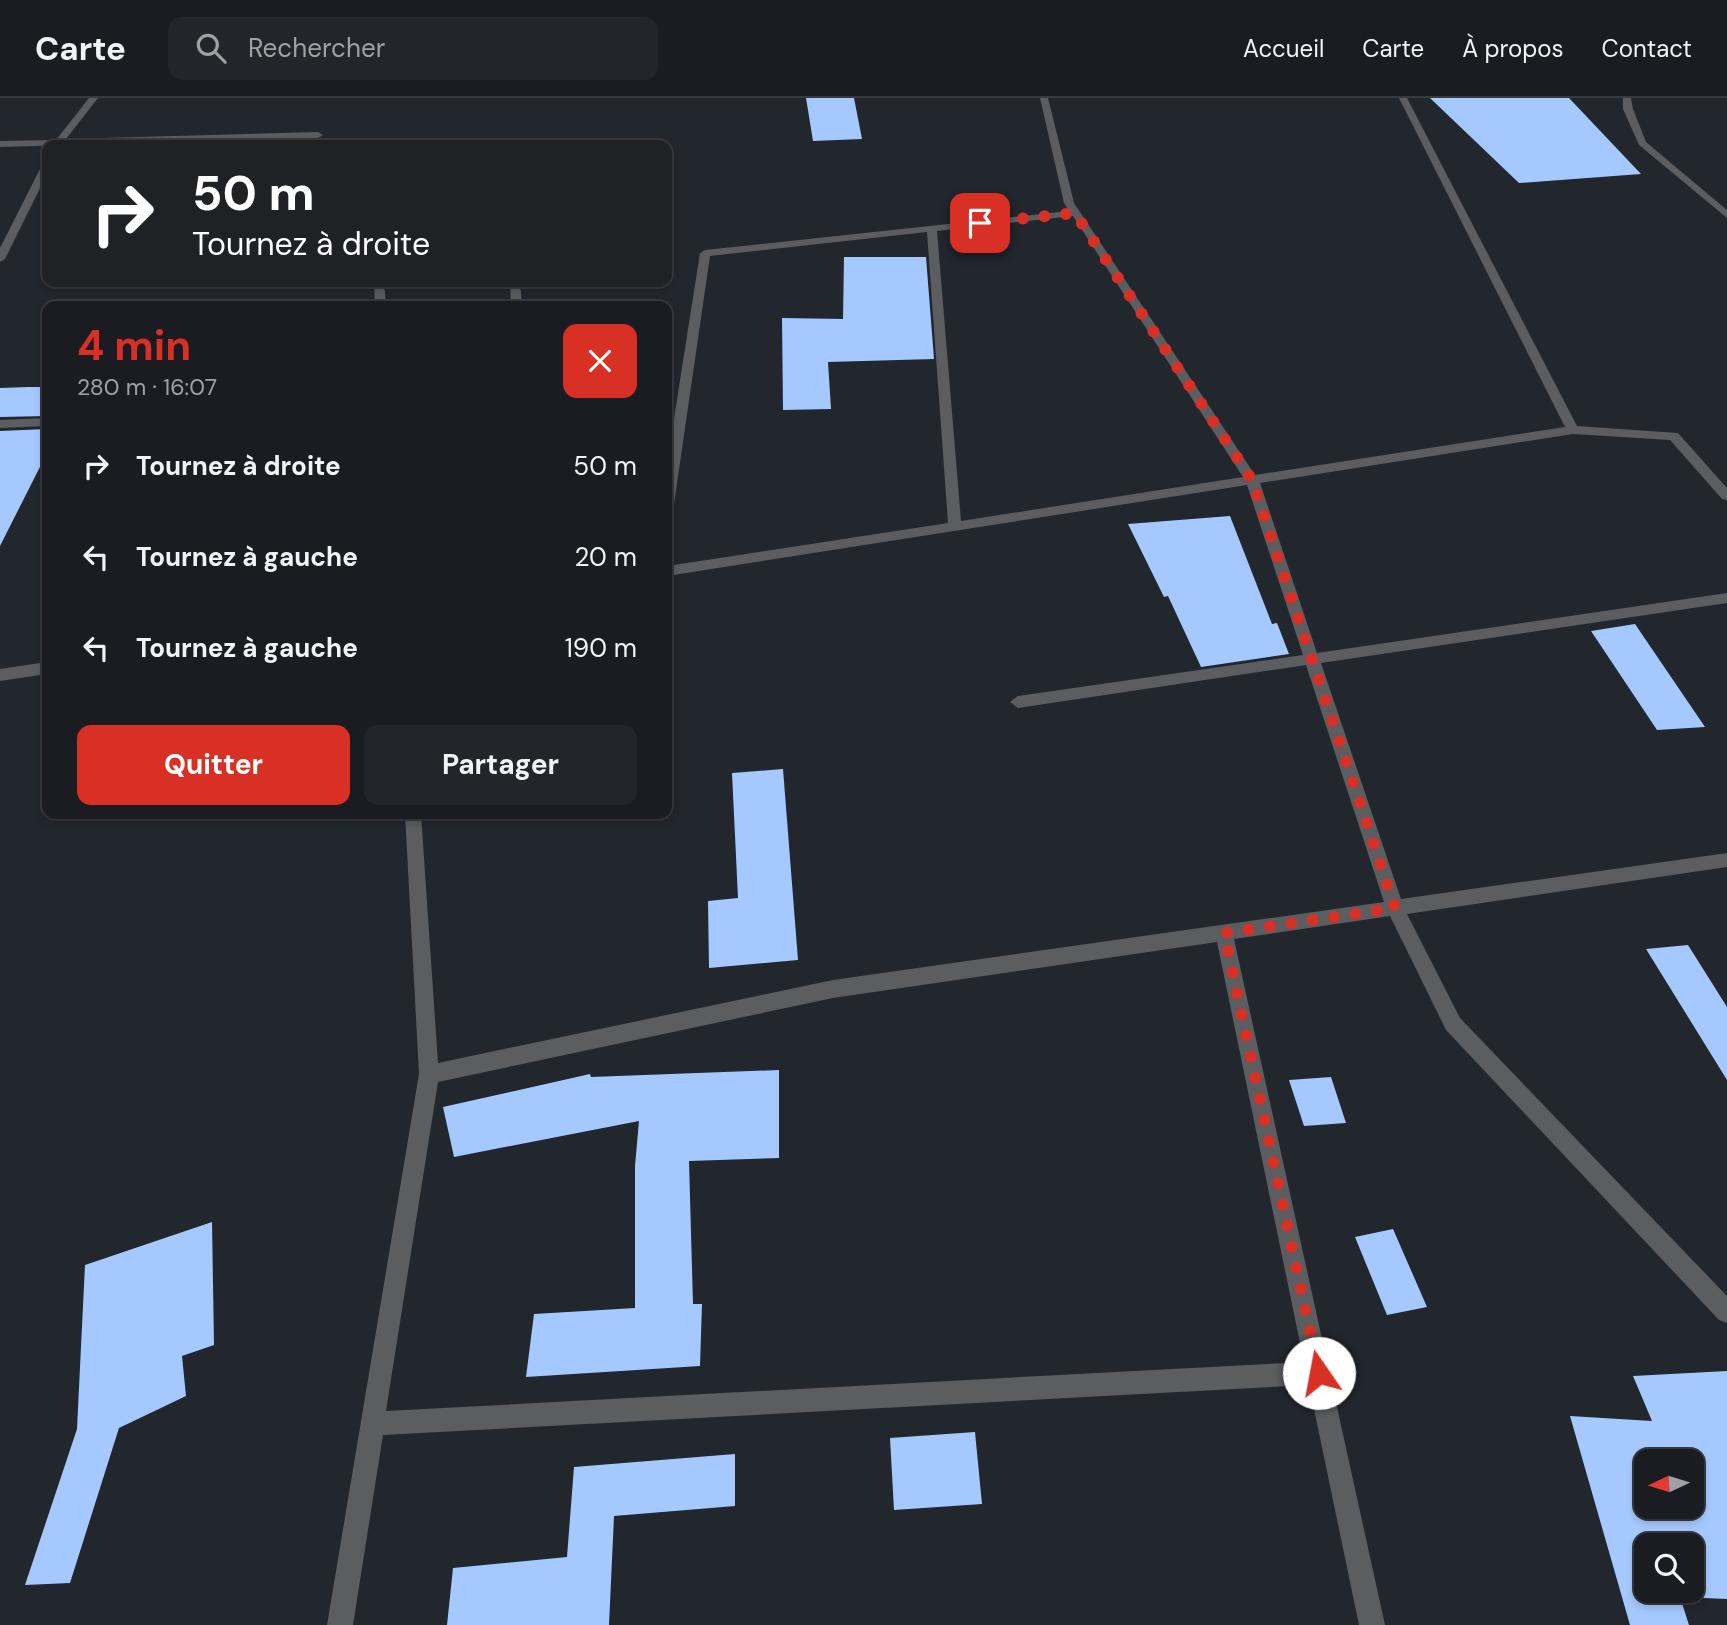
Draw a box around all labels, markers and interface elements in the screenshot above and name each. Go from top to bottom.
search box [168,17,658,80]
text: Carte [35,27,126,70]
icon: search [192,29,230,67]
text: Rechercher [248,31,385,65]
text: Accueil [1243,33,1324,64]
text: Carte [1362,33,1424,64]
text: À propos [1462,33,1564,64]
text: Contact [1602,33,1692,64]
text: 50 m [192,161,315,225]
icon: right [77,168,168,259]
pin [950,193,1010,253]
icon: arrive [961,204,999,242]
text: Tournez à droite [192,223,430,265]
text: 4 min [77,318,191,373]
button: close [563,324,637,398]
text: 280 m · 16:07 [77,372,217,402]
icon: right [77,447,115,485]
text: Tournez à droite [136,449,341,483]
text: 50 m [573,449,637,483]
icon: left [77,538,115,576]
text: Tournez à gauche [136,540,358,574]
text: 20 m [574,540,637,574]
icon: left [77,629,115,667]
text: Tournez à gauche [136,631,358,665]
text: 190 m [565,631,637,665]
button: Quitter [77,725,350,805]
button: Partager [364,725,637,805]
position arrow [1282,1336,1356,1410]
north arrow [1634,1449,1704,1519]
map controls [1634,1449,1704,1603]
button: search [1634,1533,1704,1603]

